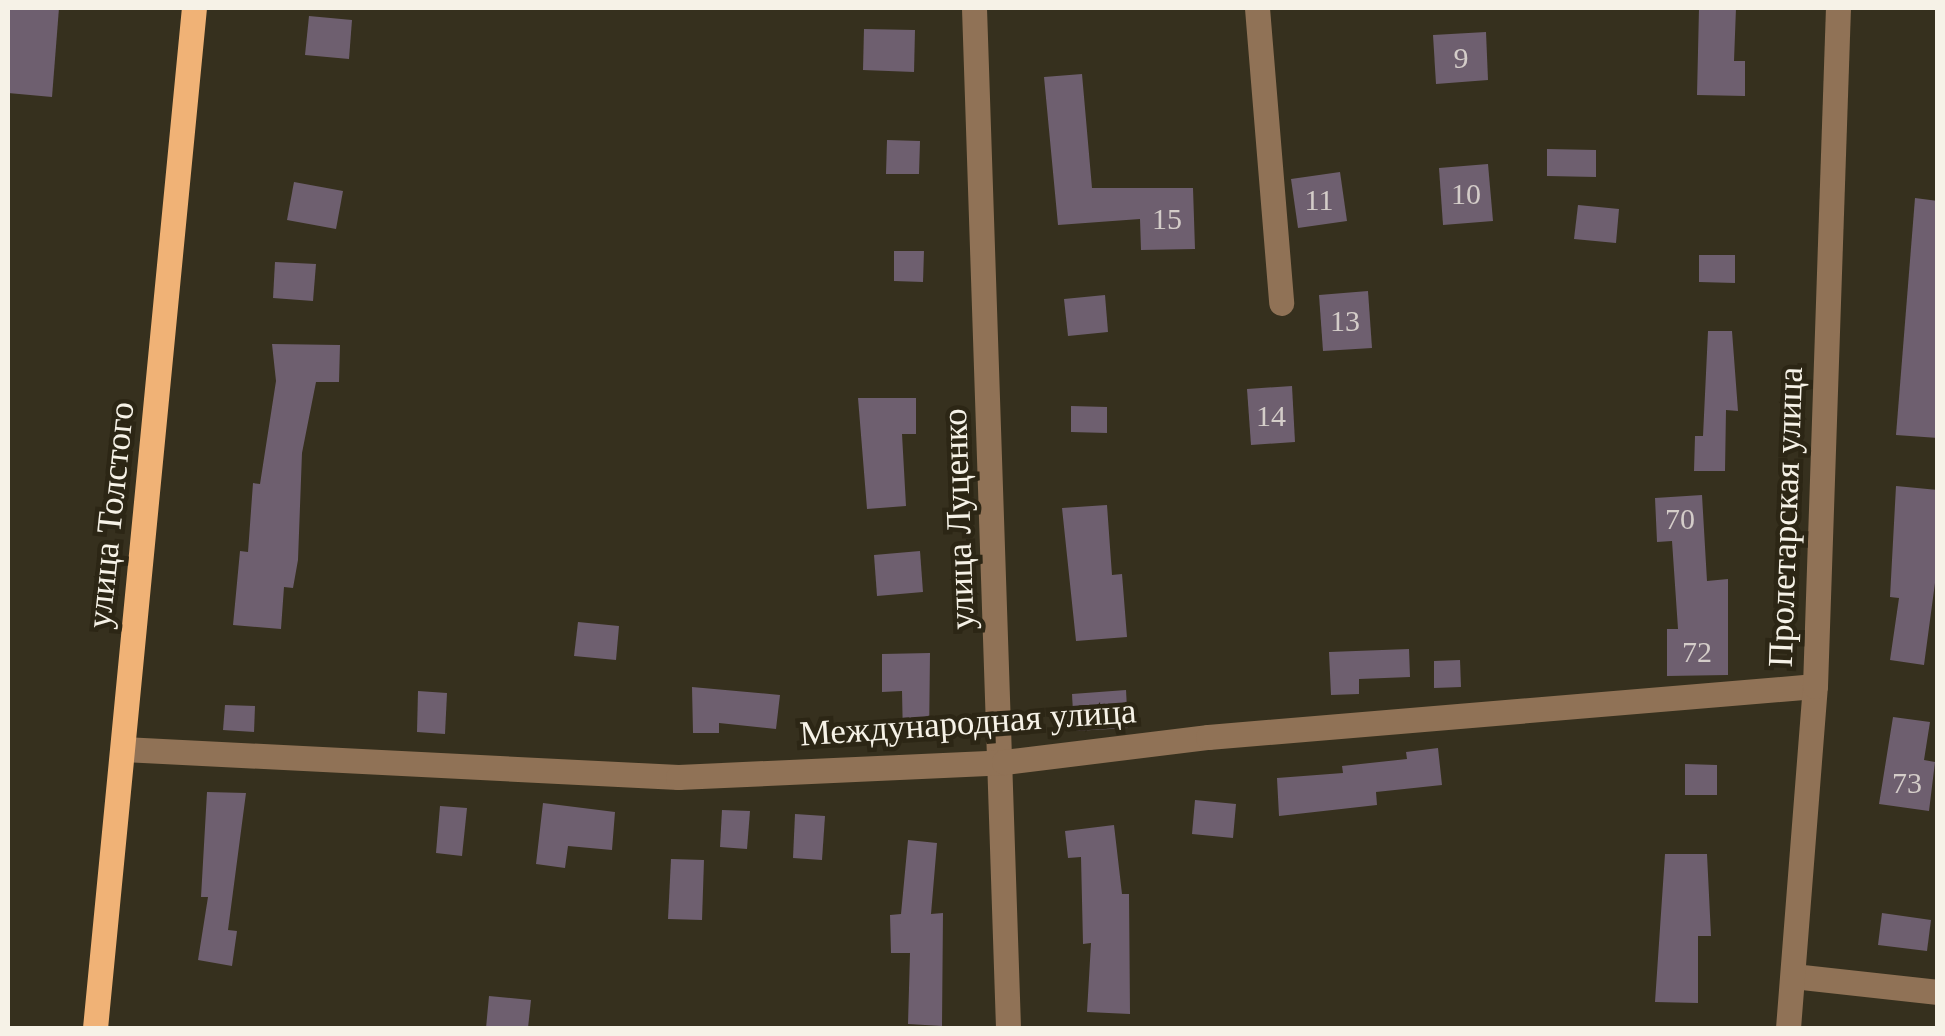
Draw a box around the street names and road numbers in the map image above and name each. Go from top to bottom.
street label: Пролетарская улица [1760,366,1812,668]
street label: улица Толстого [78,400,144,630]
street label: улица Луценко [934,408,984,630]
street label: Международная улица [798,690,1138,756]

